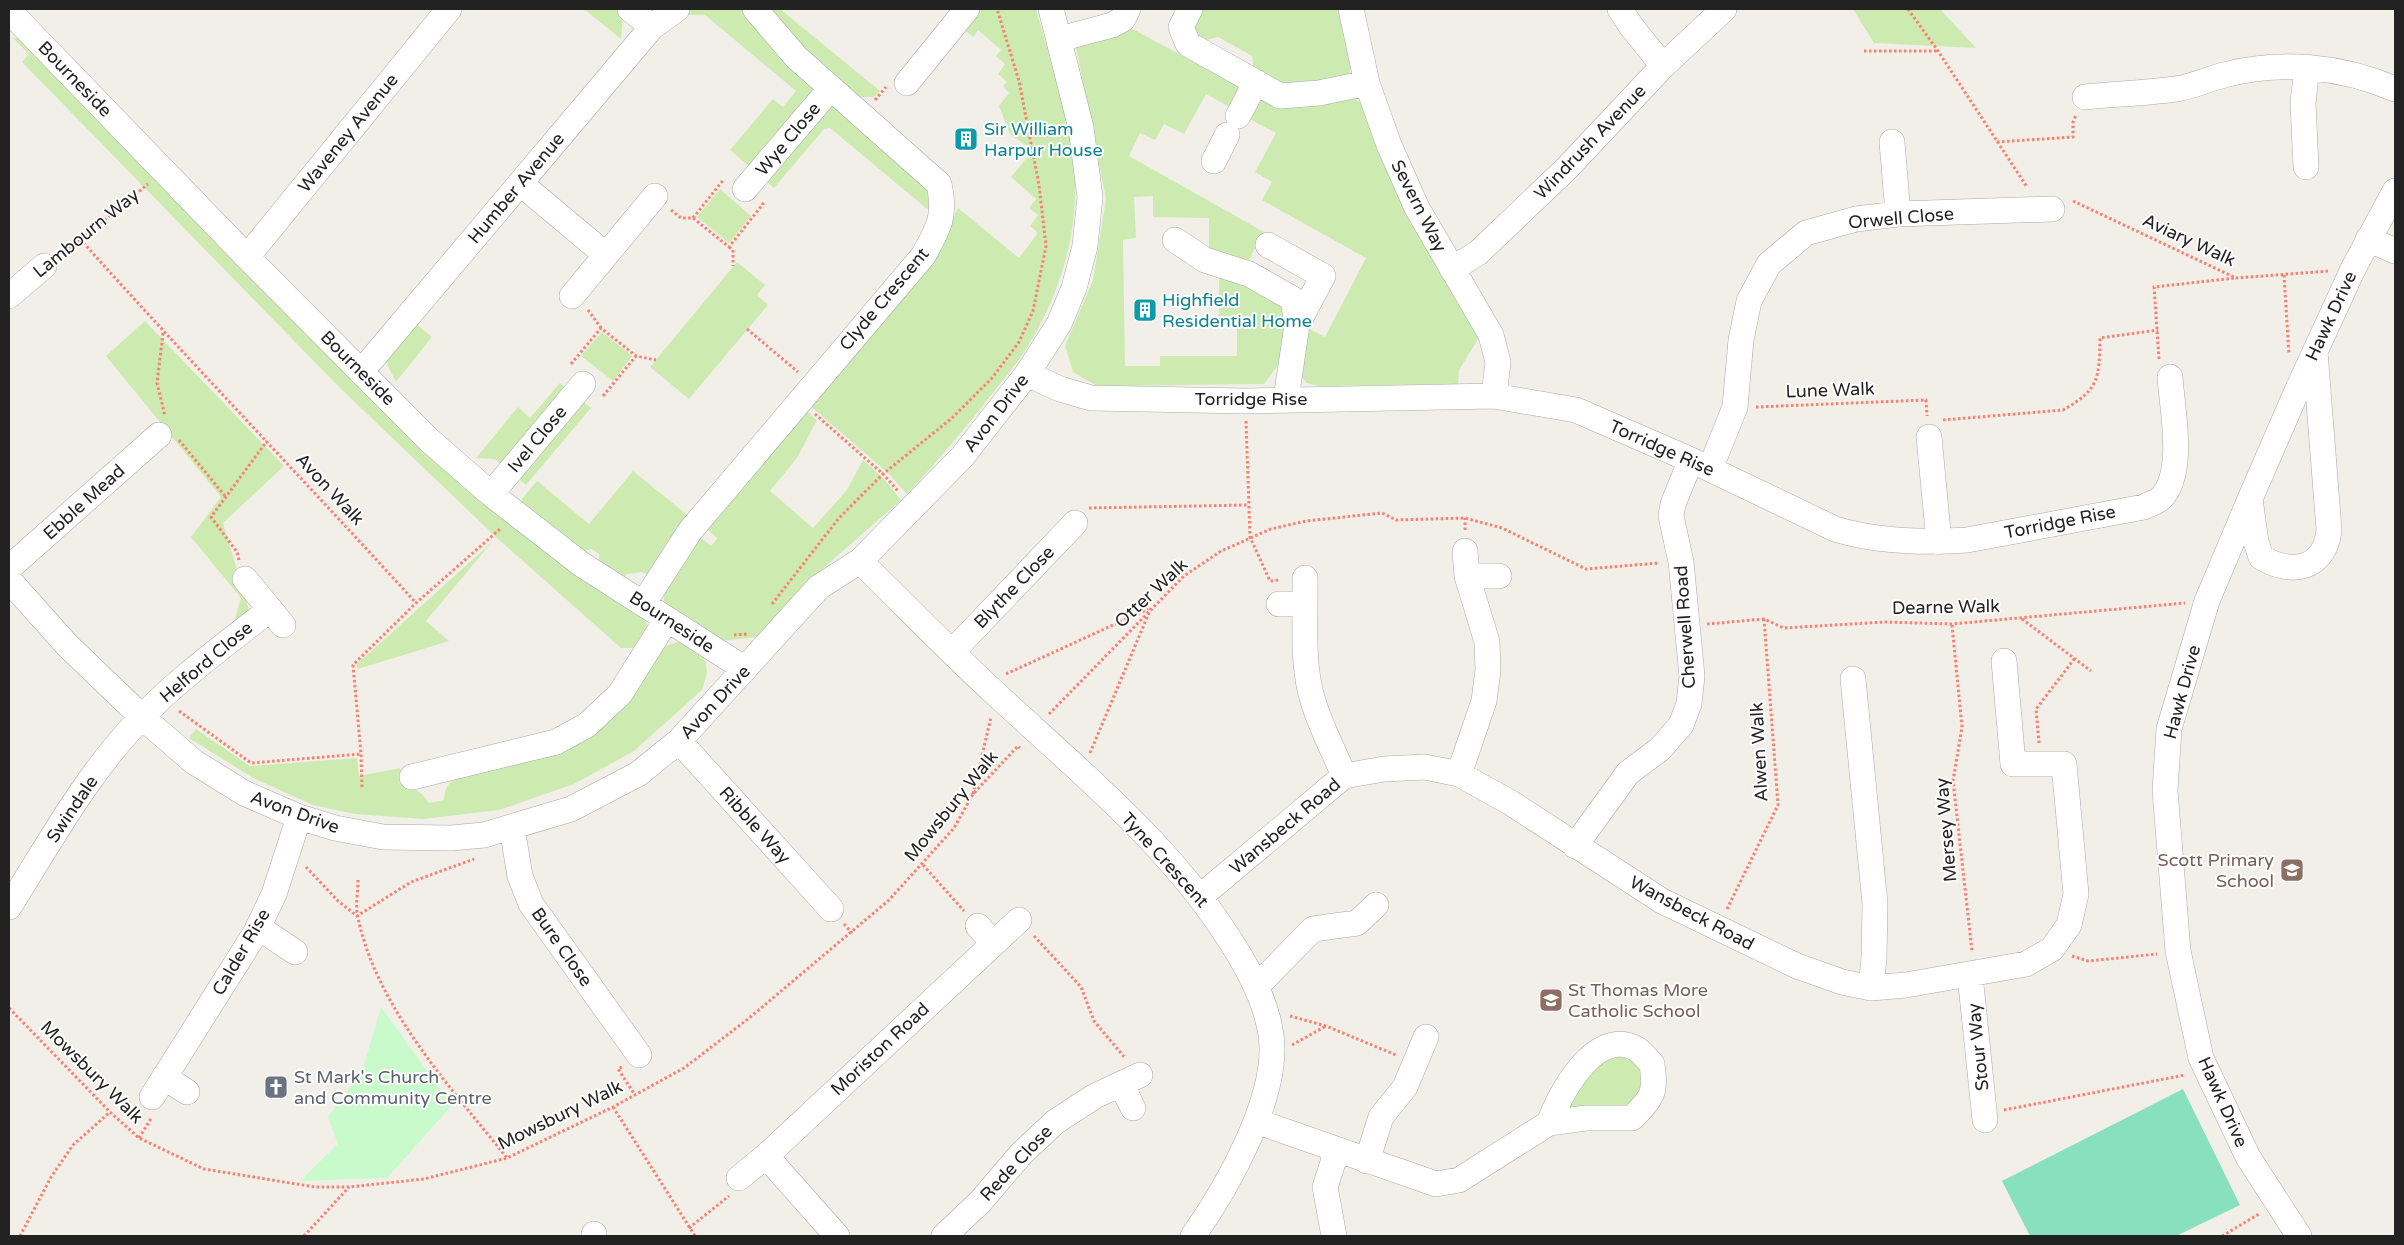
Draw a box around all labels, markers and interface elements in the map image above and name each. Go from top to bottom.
street label: Bourneside [33,36,117,122]
street label: Waveney Avenue [293,69,403,197]
street label: Windrush Avenue [1530,80,1650,204]
street label: Wye Close [751,98,825,180]
place label: Sir William Harpur House [984,118,1103,161]
building icon: Sir William Harpur House [953,126,979,152]
street label: Humber Avenue [463,128,569,248]
street label: Severn Way [1386,156,1452,256]
street label: Lambourn Way [29,183,144,282]
street label: Orwell Close [1847,202,1955,234]
street label: Aviary Walk [2139,209,2239,271]
street label: Clyde Crescent [834,243,934,355]
street label: Hawk Drive [2301,268,2361,364]
place label: Highfield Residential Home [1162,289,1312,332]
building icon: Highfield Residential Home [1132,297,1158,323]
street label: Bourneside [316,326,400,410]
street label: Avon Drive [959,370,1033,456]
street label: Lune Walk [1785,377,1875,403]
street label: Torridge Rise [1195,388,1307,410]
street label: Ivel Close [503,401,571,477]
street label: Torridge Rise [1606,415,1718,481]
street label: Avon Walk [291,448,369,530]
street label: Ebble Mead [39,460,129,544]
street label: Torridge Rise [2003,500,2117,544]
street label: Blythe Close [969,541,1059,633]
street label: Otter Walk [1110,553,1192,632]
street label: Cherwell Road [1670,565,1700,689]
street label: Bourneside [625,586,719,658]
street label: Dearne Walk [1892,595,2000,619]
street label: Helford Close [155,617,257,707]
street label: Hawk Drive [2159,642,2205,742]
street label: Avon Drive [675,660,755,744]
street label: Alwen Walk [1745,701,1773,802]
street label: Mowsbury Walk [900,746,1003,866]
street label: Swindale [42,771,102,847]
street label: Wansbeck Road [1225,773,1345,879]
street label: Mersey Way [1930,777,1962,883]
street label: Ribble Way [715,782,796,868]
street label: Avon Drive [247,786,343,838]
street label: Tyne Crescent [1117,808,1214,912]
place label: Scott Primary School [2158,849,2274,892]
school or university icon: Scott Primary School [2279,857,2305,883]
street label: Wansbeck Road [1626,871,1758,955]
street label: Bure Close [527,903,597,991]
street label: Calder Rise [207,905,275,999]
place label: St Thomas More Catholic School [1568,979,1708,1022]
school or university icon: St Thomas More Catholic School [1538,987,1564,1013]
street label: Moriston Road [826,998,934,1100]
street label: Stour Way [1962,1002,1994,1092]
street label: Mowsbury Walk [36,1016,148,1128]
street label: Hawk Drive [2193,1053,2253,1151]
place label: St Mark's Church and Community Centre [294,1066,492,1109]
church icon: St Mark's Church and Community Centre [263,1074,289,1100]
street label: Mowsbury Walk [494,1075,626,1155]
street label: Rede Close [975,1120,1057,1206]

